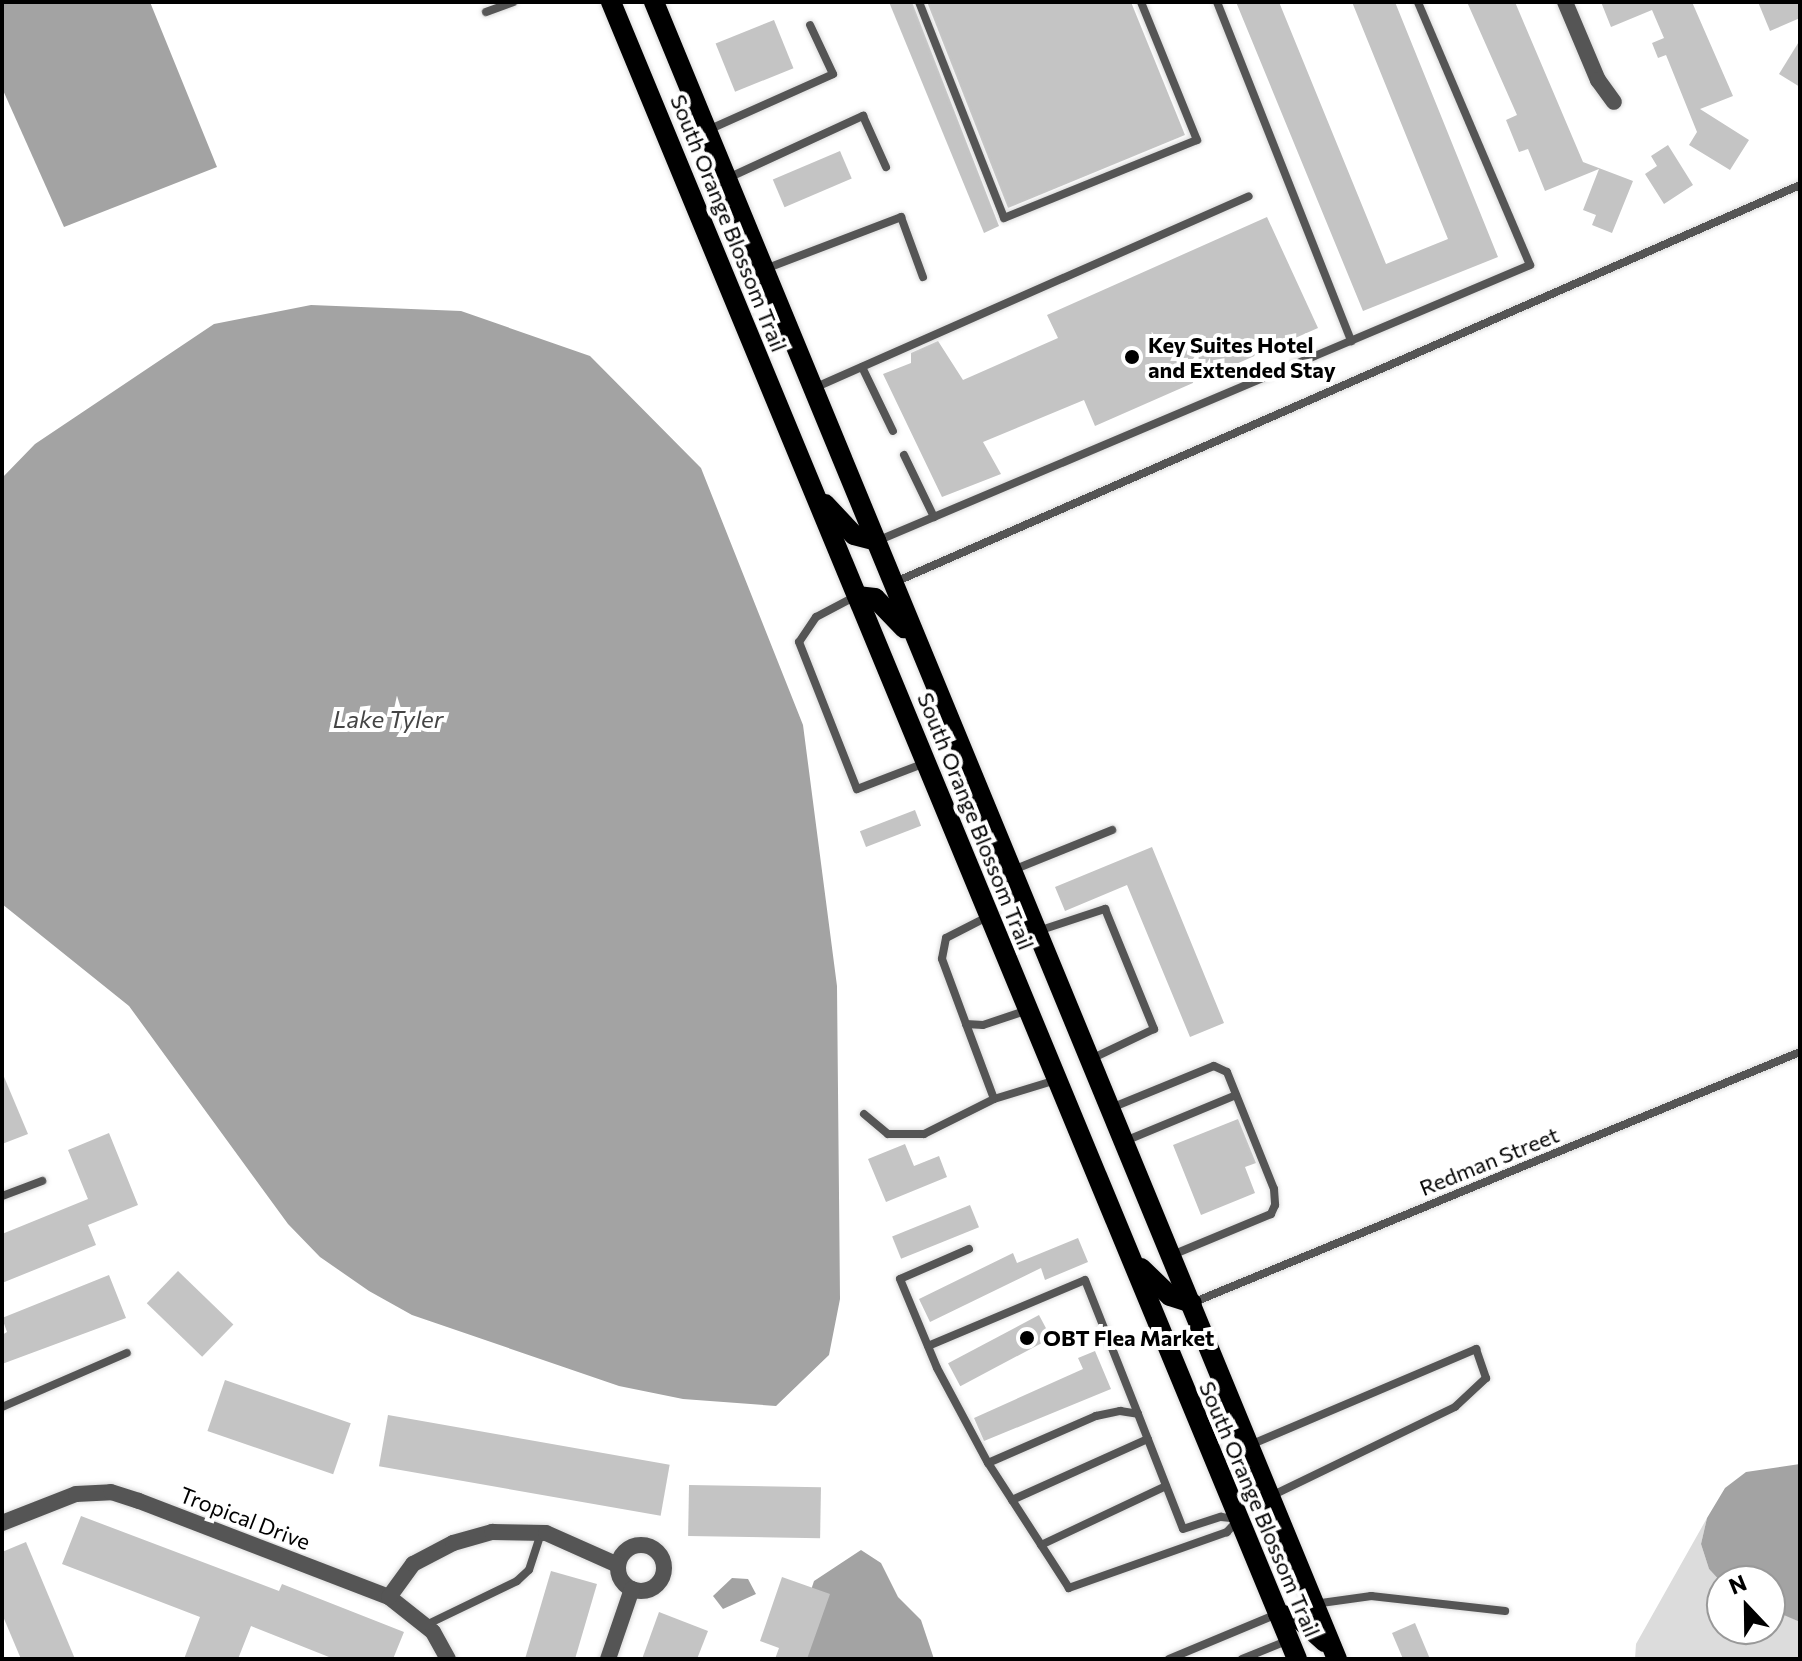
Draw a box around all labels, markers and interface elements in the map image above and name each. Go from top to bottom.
street label: South Orange Blossom Trail [665,90,793,356]
place label: Key Suites Hotel and Extended Stay [1148,331,1336,382]
marker: Key Suites Hotel and Extended Stay [1123,348,1141,366]
street label: South Orange Blossom Trail [912,688,1040,954]
water label: Lake Tyler [333,705,443,733]
street label: Redman Street [1415,1121,1563,1201]
place label: OBT Flea Market [1043,1325,1214,1351]
marker: OBT Flea Market [1018,1329,1036,1347]
street label: South Orange Blossom Trail [1194,1377,1326,1641]
street label: Tropical Drive [176,1481,314,1555]
north arrow [1706,1565,1786,1645]
text: N [1725,1569,1750,1600]

